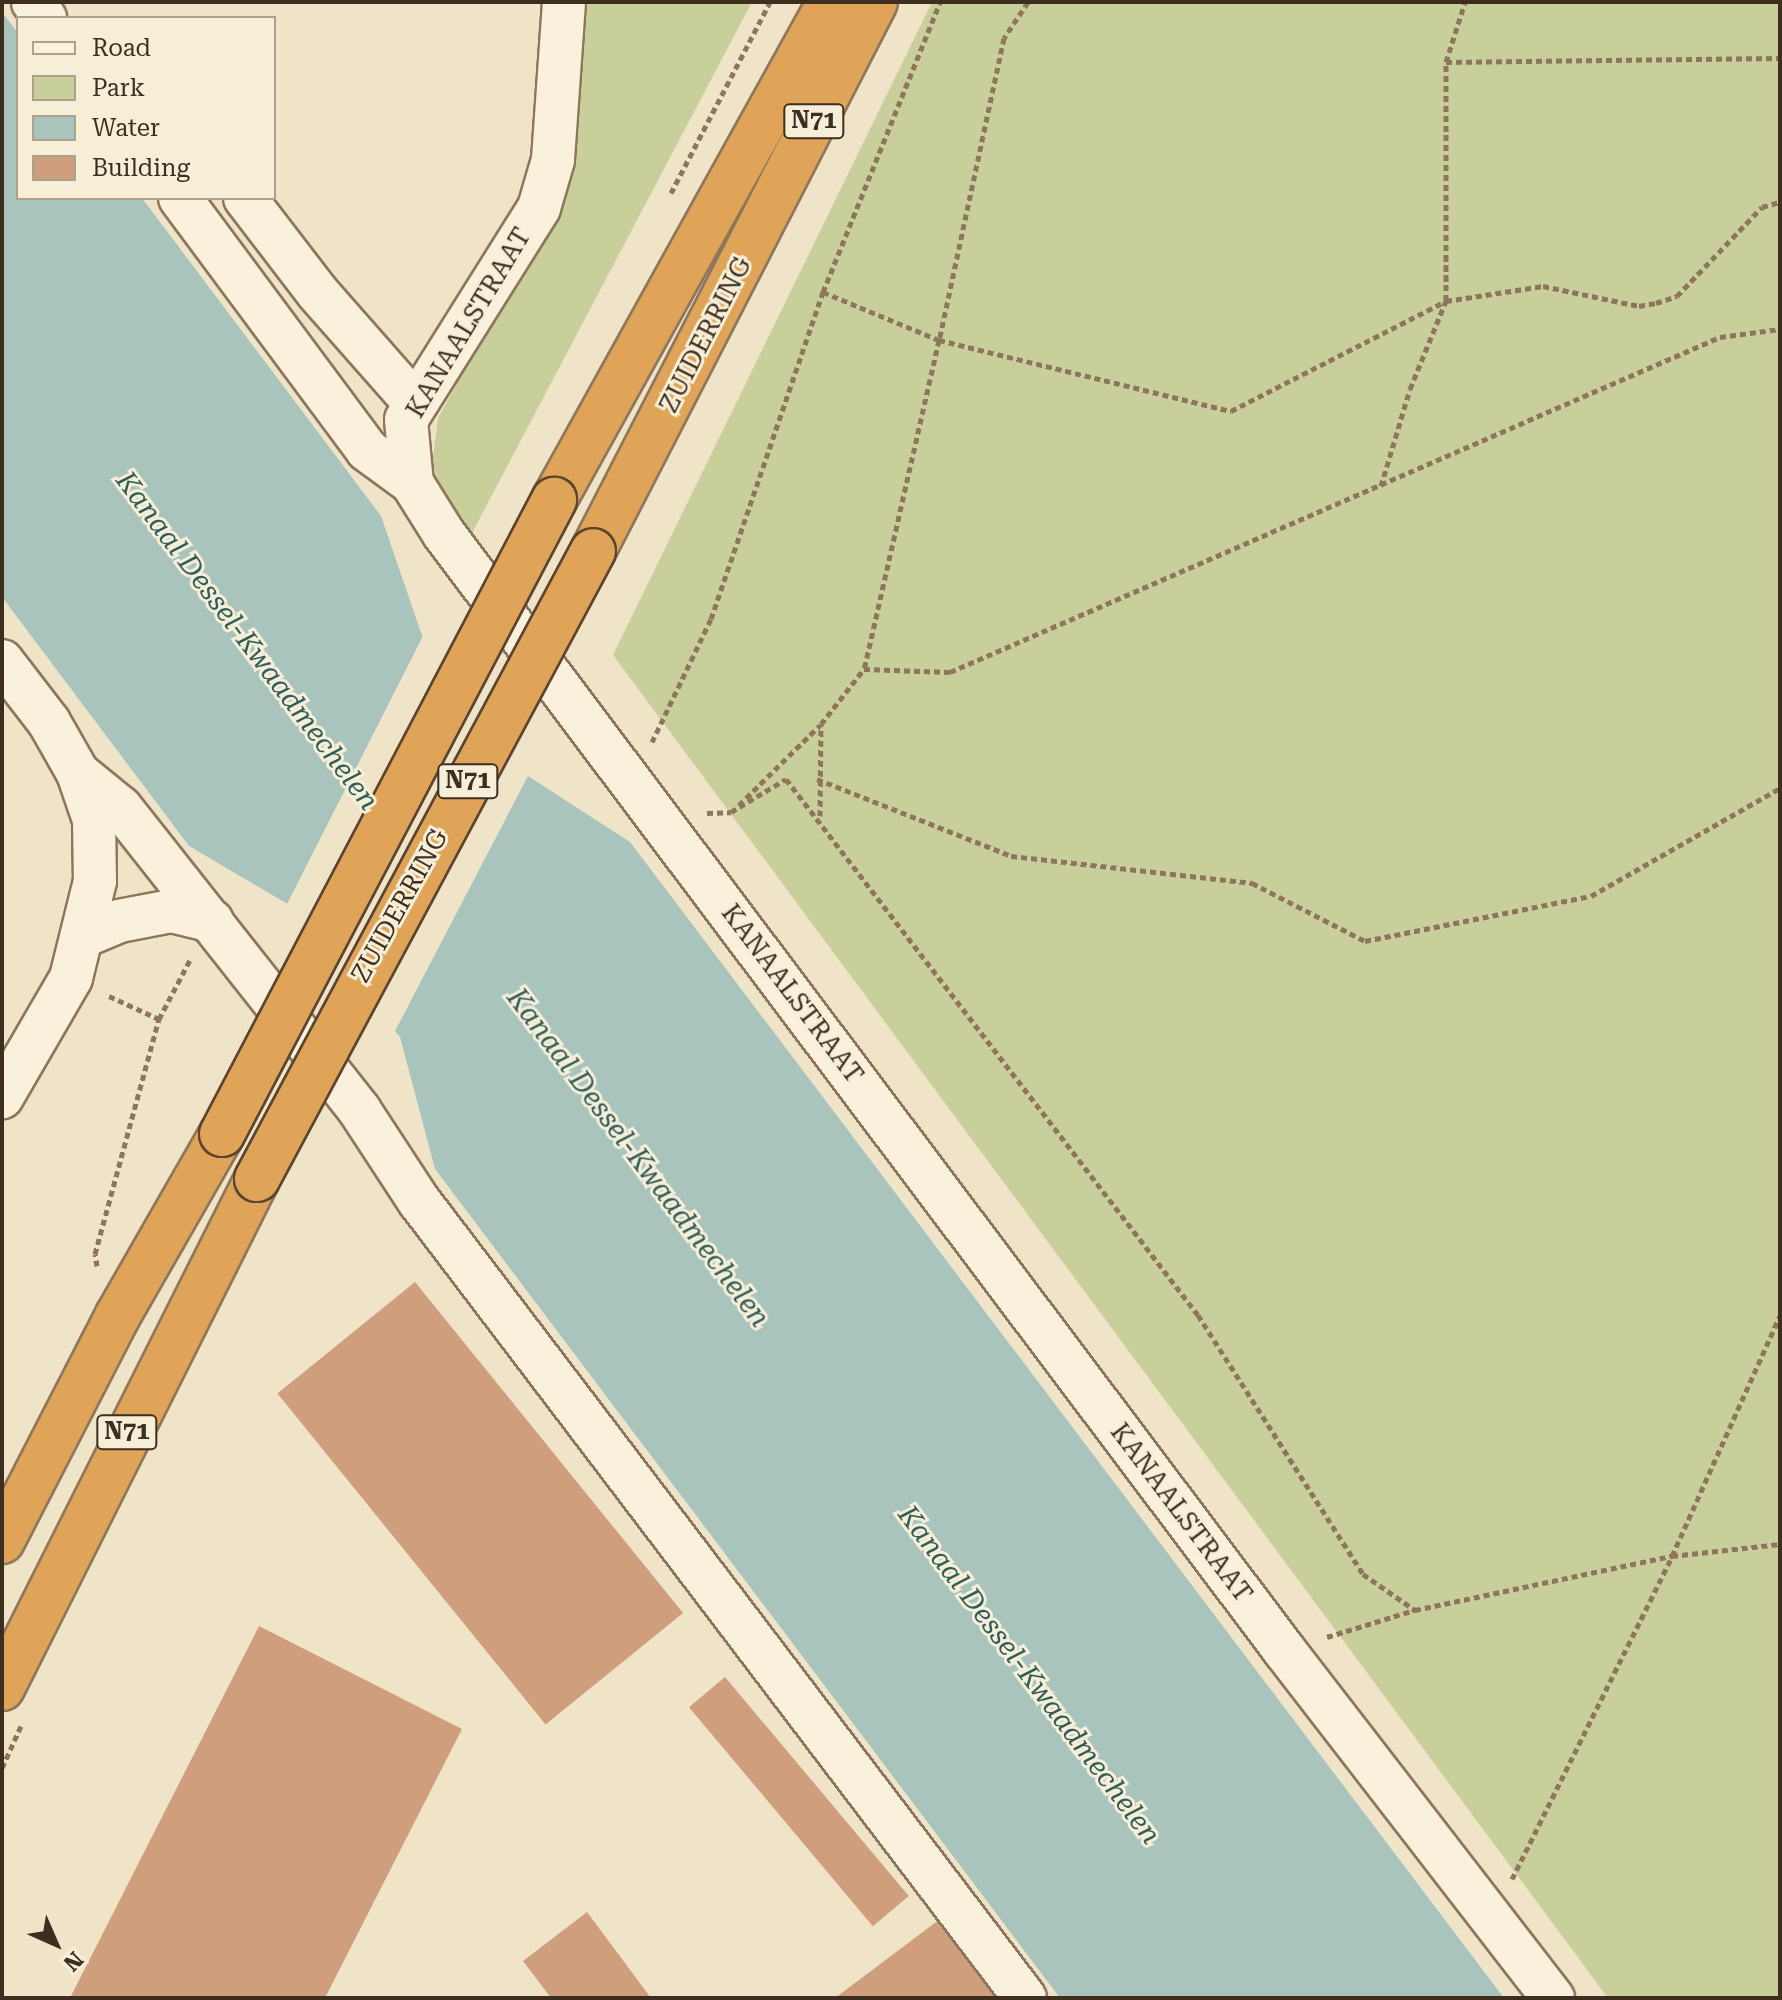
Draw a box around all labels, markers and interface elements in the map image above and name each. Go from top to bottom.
legend [16,16,276,200]
text: Road [92,34,151,62]
text: Park [92,74,145,102]
road number: N71 [782,101,846,141]
text: Water [92,114,160,142]
text: Building [92,154,190,182]
street label: KANAALSTRAAT [400,222,538,424]
street label: ZUIDERRING [653,252,759,418]
water label: Kanaal Dessel-Kwaadmechelen [109,465,385,817]
road number: N71 [436,761,500,801]
street label: ZUIDERRING [345,824,455,988]
street label: KANAALSTRAAT [714,898,870,1090]
water label: Kanaal Dessel-Kwaadmechelen [500,982,776,1334]
road number: N71 [95,1412,159,1452]
street label: KANAALSTRAAT [1103,1417,1259,1609]
water label: Kanaal Dessel-Kwaadmechelen [891,1499,1167,1851]
north arrow [16,1904,96,1984]
text: N [58,1946,88,1976]

